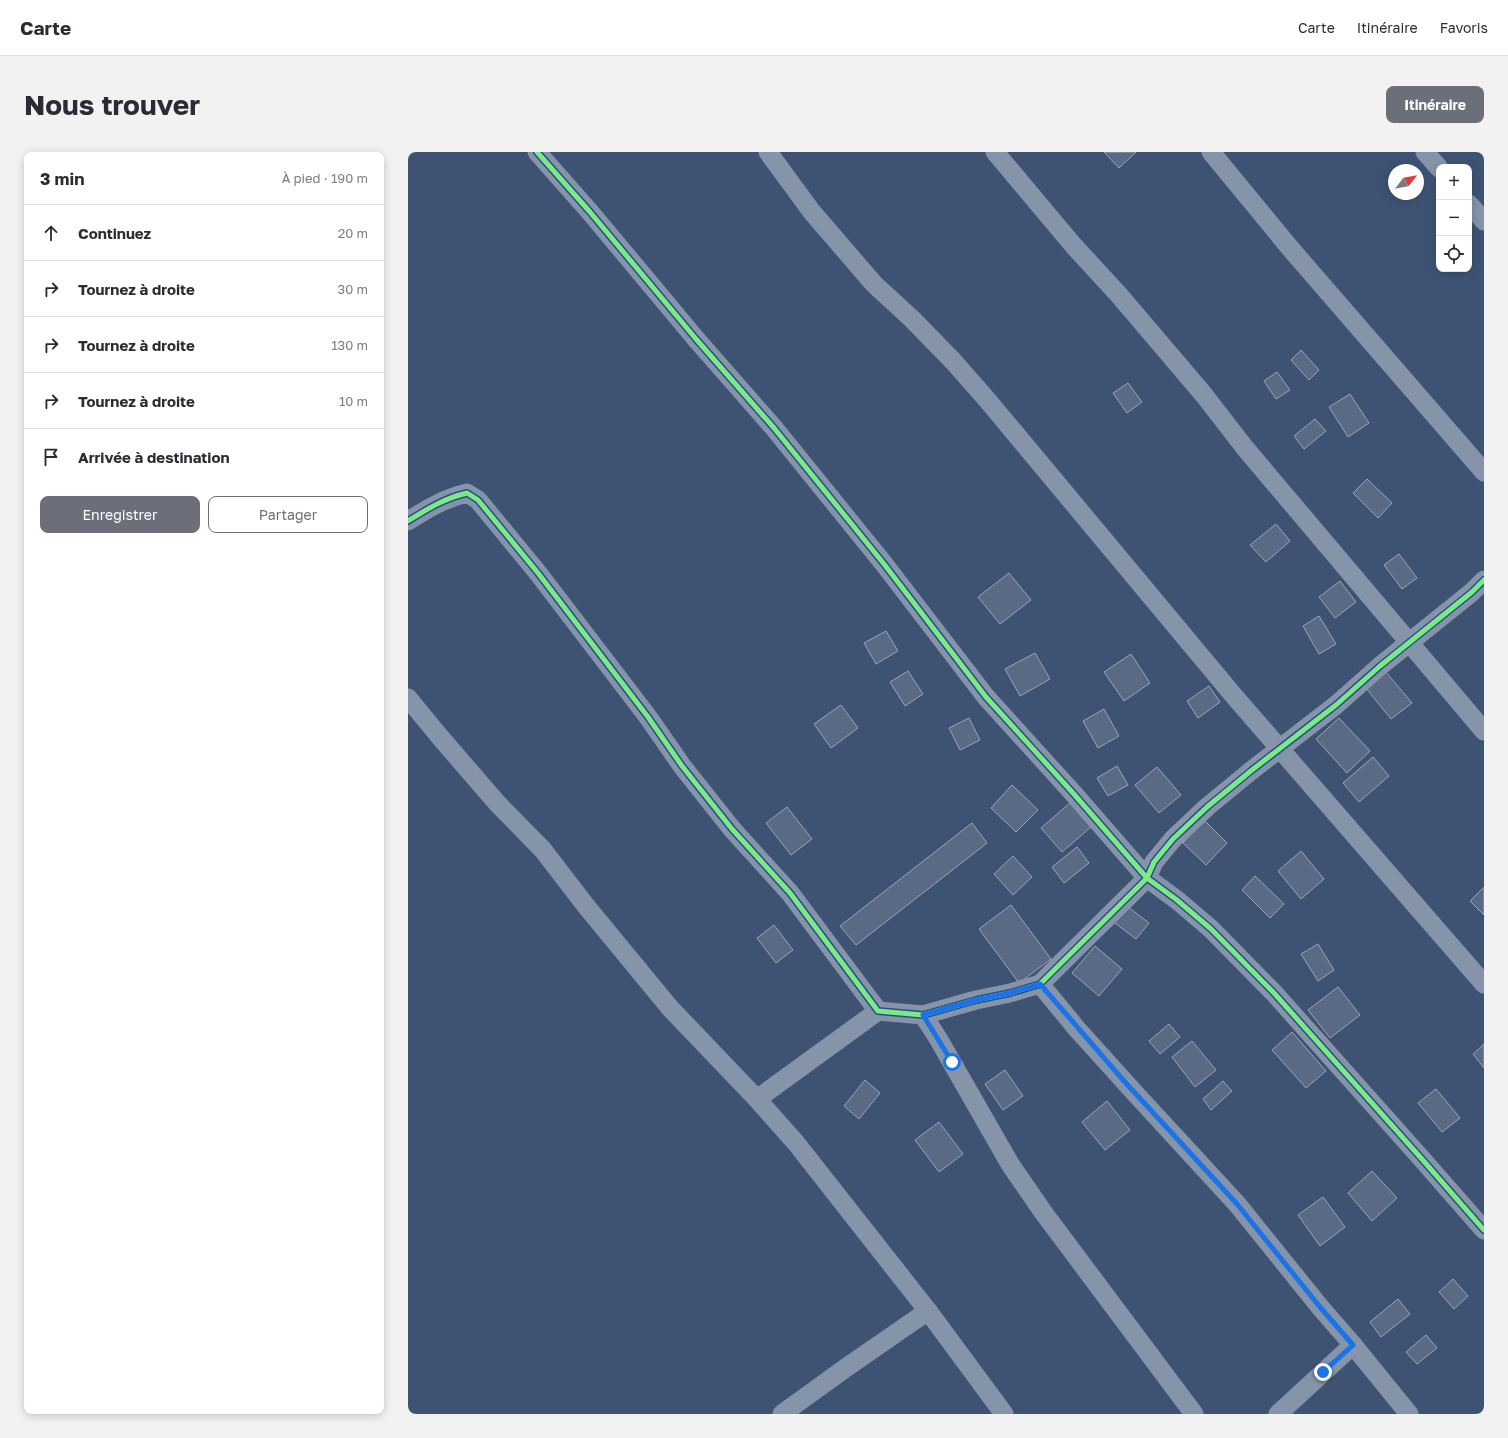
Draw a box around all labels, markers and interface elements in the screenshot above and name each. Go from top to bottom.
text: Carte [20,16,71,39]
text: Carte [1298,19,1335,36]
text: Itinéraire [1357,19,1418,36]
text: Favoris [1440,19,1488,36]
button: Itinéraire [1386,86,1484,123]
text: Nous trouver [24,88,200,121]
north arrow [1388,164,1424,200]
map controls [1436,164,1472,272]
button: + [1436,164,1472,200]
text: 3 min [40,168,84,189]
text: À pied · 190 m [282,170,368,186]
button: − [1436,200,1472,236]
icon: ahead [40,222,62,244]
text: Continuez [78,224,151,242]
text: 20 m [338,225,368,241]
button: locate [1436,236,1472,272]
icon: right [40,278,62,300]
text: Tournez à droite [78,280,195,298]
text: 30 m [338,281,368,297]
icon: right [40,334,62,356]
text: Tournez à droite [78,336,195,354]
text: 130 m [331,337,368,353]
icon: right [40,390,62,412]
text: Tournez à droite [78,392,195,410]
text: 10 m [339,393,368,409]
icon: arrive [40,446,62,468]
text: Arrivée à destination [78,448,230,466]
button: Enregistrer [40,496,200,533]
button: Partager [208,496,368,533]
route start [943,1053,961,1071]
route end [1314,1363,1332,1381]

